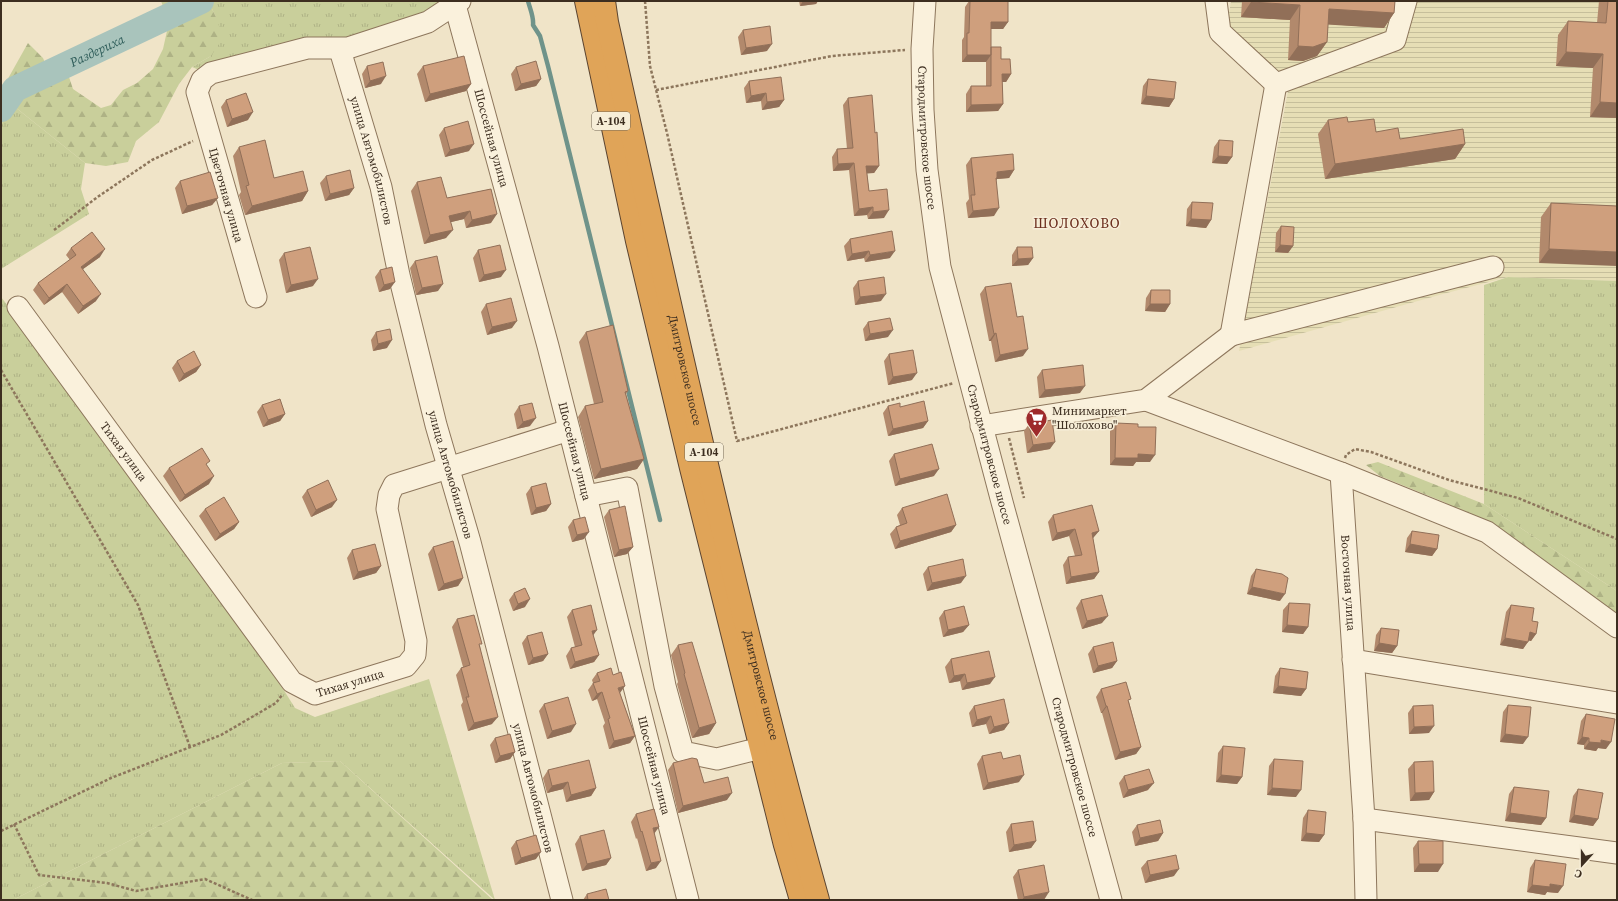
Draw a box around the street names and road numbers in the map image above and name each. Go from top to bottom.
street label: Стародмитровское шоссе [914,65,940,211]
street label: Шоссейная улица [470,87,513,190]
street label: улица Автомобилистов [346,94,397,226]
road number: А-104 [592,112,630,130]
street label: Цветочная улица [205,146,247,245]
street label: Дмитровское шоссе [665,313,706,427]
street label: Стародмитровское шоссе [963,383,1016,526]
street label: Шоссейная улица [554,400,595,503]
street label: улица Автомобилистов [425,409,477,541]
street label: Тихая улица [97,419,151,485]
road number: А-104 [685,443,723,461]
street label: Восточная улица [1337,534,1360,632]
street label: Дмитровское шоссе [739,628,783,742]
street label: Тихая улица [314,665,387,701]
street label: Стародмитровское шоссе [1048,695,1101,839]
street label: Шоссейная улица [634,714,674,817]
street label: улица Автомобилистов [509,722,557,854]

